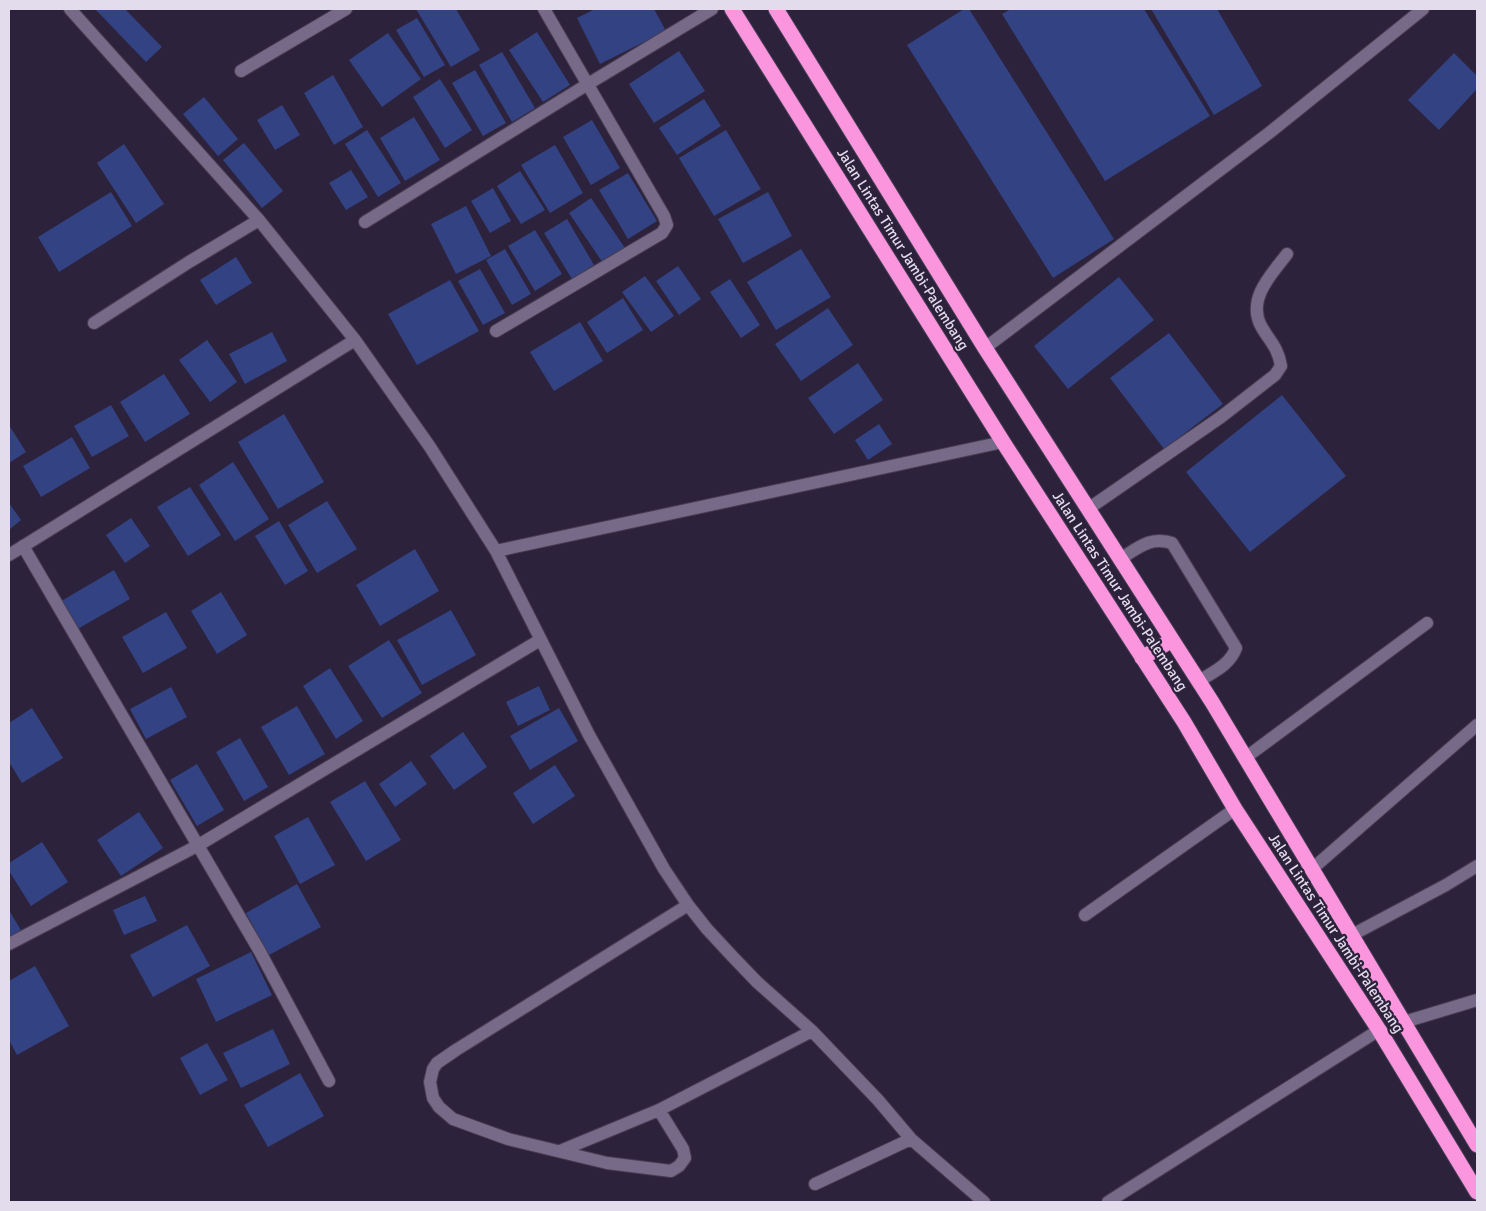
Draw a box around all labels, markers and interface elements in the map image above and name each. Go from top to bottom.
street label: Jalan Lintas Timur Jambi-Palembang [833,145,973,353]
street label: Jalan Lintas Timur Jambi-Palembang [1049,488,1191,694]
street label: Jalan Lintas Timur Jambi-Palembang [1265,830,1407,1036]

